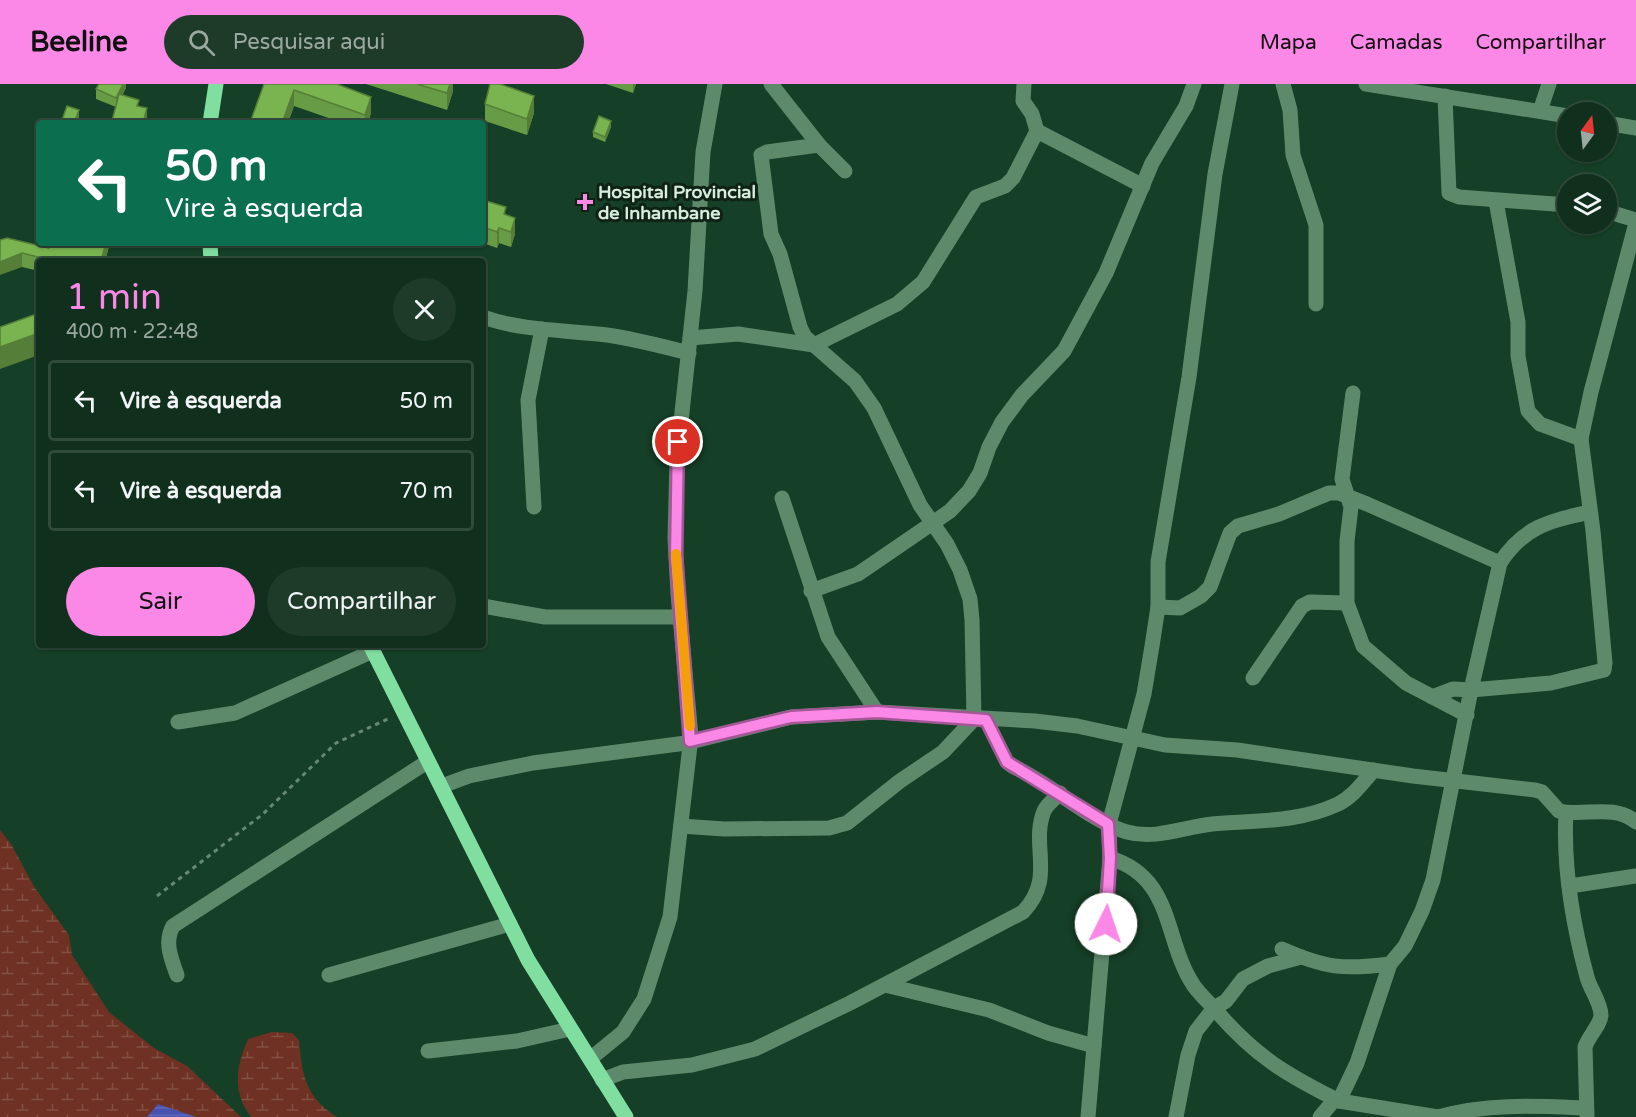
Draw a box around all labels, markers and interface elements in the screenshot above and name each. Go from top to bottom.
search box [164,15,584,69]
text: Beeline [30,25,128,59]
icon: search [185,26,218,59]
text: Pesquisar aqui [233,29,385,55]
text: Mapa [1260,30,1317,55]
text: Camadas [1350,30,1442,55]
text: Compartilhar [1475,30,1606,55]
north arrow [1557,102,1617,162]
map controls [1557,102,1617,234]
text: 50 m [165,141,267,192]
icon: left [66,144,144,222]
button: layers [1557,174,1617,234]
place label: Hospital Provincial de Inhambane [598,181,756,224]
text: Vire à esquerda [165,192,364,225]
marker: Hospital Provincial de Inhambane [576,193,594,211]
text: 1 min [66,276,162,319]
button: close [393,278,456,341]
text: 400 m · 22:48 [66,320,198,344]
icon: left [69,384,102,417]
text: Vire à esquerda [120,388,282,414]
text: 50 m [399,388,453,414]
pin [652,416,703,467]
icon: arrive [661,425,694,458]
icon: left [69,474,102,507]
text: Vire à esquerda [120,478,282,504]
text: 70 m [399,478,453,504]
button: Sair [66,567,255,636]
button: Compartilhar [267,567,456,636]
position arrow [1074,892,1138,956]

